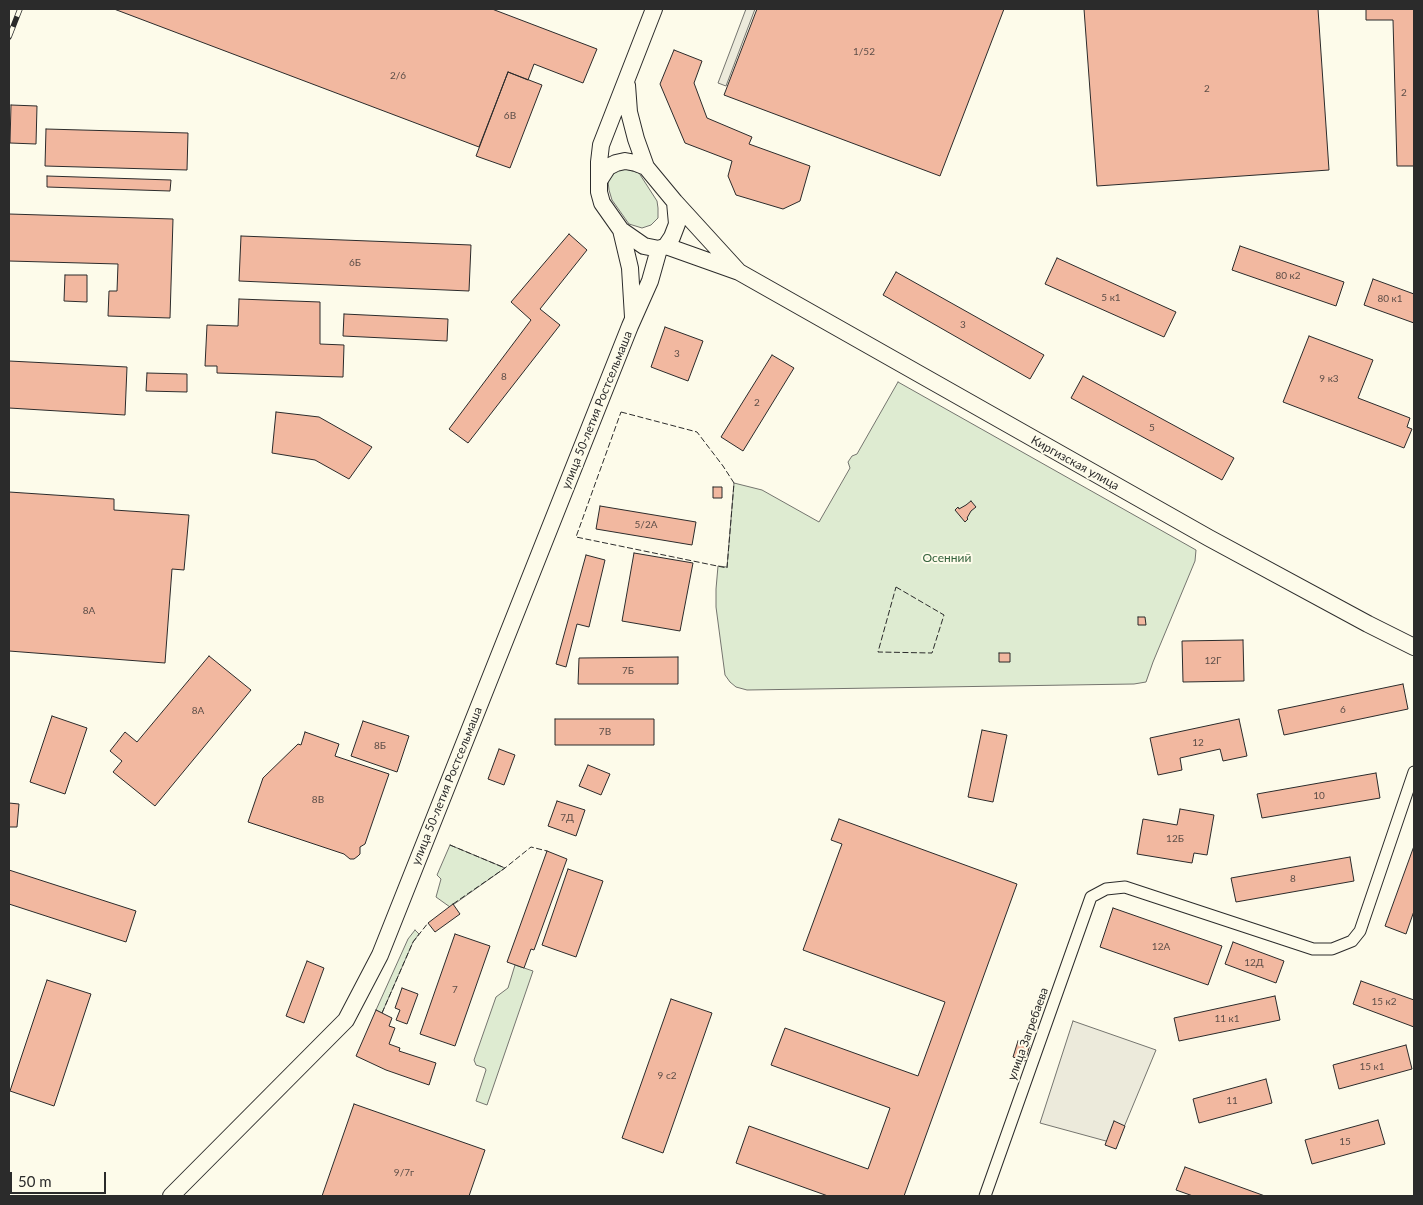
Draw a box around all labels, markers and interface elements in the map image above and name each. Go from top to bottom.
house number: 1/52 [853,46,875,58]
house number: 2/6 [390,70,406,82]
house number: 2 [1204,83,1210,95]
house number: 2 [1401,87,1407,99]
house number: 6В [504,110,516,122]
house number: 6Б [349,257,361,269]
house number: 80 к2 [1275,270,1301,282]
house number: 5 к1 [1101,292,1121,304]
house number: 80 к1 [1377,293,1403,305]
house number: 3 [960,319,966,331]
street label: улица 50-летия Ростсельмаша [559,329,635,491]
house number: 3 [674,348,680,360]
house number: 8 [501,371,507,383]
house number: 9 к3 [1319,373,1339,385]
house number: 2 [754,397,760,409]
house number: 5 [1149,422,1155,434]
street label: Киргизская улица [1028,433,1122,493]
house number: 5/2А [635,519,657,531]
park label: Осенний [923,551,971,565]
house number: 8А [83,605,95,617]
house number: 12Г [1205,655,1221,667]
house number: 7Б [622,665,634,677]
house number: 6 [1340,704,1346,716]
house number: 8А [192,705,204,717]
street label: улица 50-летия Ростсельмаша [409,705,485,867]
house number: 7В [599,726,611,738]
house number: 12 [1192,737,1204,749]
house number: 8Б [374,740,386,752]
house number: 10 [1313,790,1325,802]
house number: 8В [312,794,324,806]
house number: 7Д [560,812,574,824]
house number: 12Б [1166,833,1184,845]
house number: 8 [1290,873,1296,885]
house number: 12А [1152,941,1170,953]
house number: 12Д [1244,957,1264,969]
house number: 7 [452,984,458,996]
street label: улица Загребаева [1004,986,1052,1082]
house number: 15 к2 [1371,996,1397,1008]
house number: 11 к1 [1214,1013,1240,1025]
house number: 15 к1 [1359,1061,1385,1073]
house number: 9 с2 [658,1070,676,1082]
house number: 11 [1226,1095,1238,1107]
house number: 15 [1339,1136,1351,1148]
scale bar [12,1162,109,1194]
house number: 9/7г [394,1167,414,1179]
text: 50 m [18,1172,52,1190]

